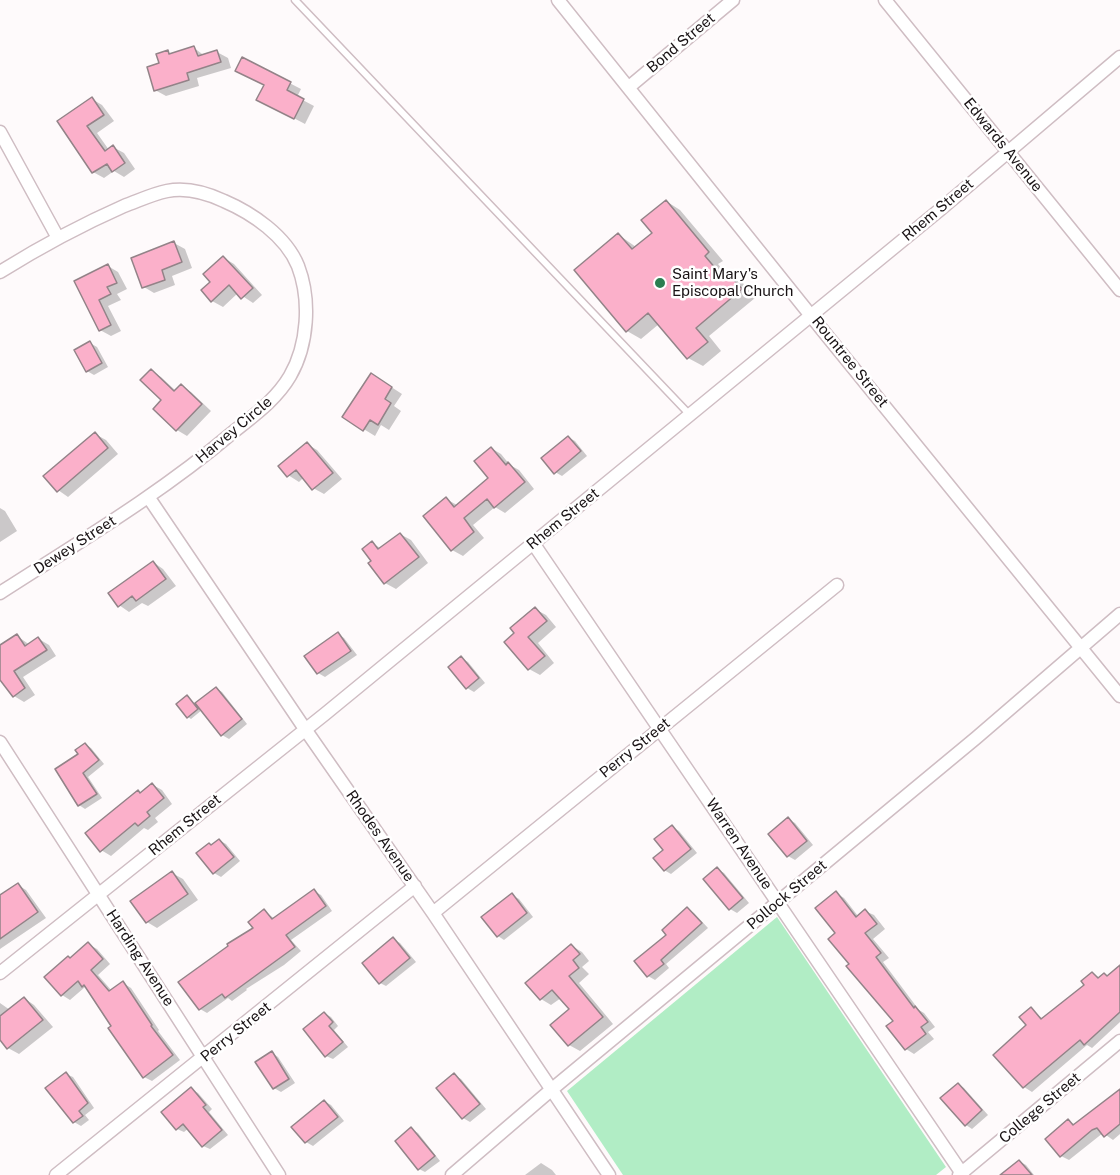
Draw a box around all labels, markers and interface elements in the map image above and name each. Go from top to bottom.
street label: Bond Street [643,9,719,77]
street label: Edwards Avenue [960,94,1046,196]
street label: Rhem Street [899,175,977,245]
place label: Saint Mary's Episcopal Church [672,265,793,300]
marker: Saint Mary's Episcopal Church [653,276,667,290]
street label: Rountree Street [808,313,892,411]
street label: Harvey Circle [192,393,276,467]
street label: Rhem Street [523,484,603,554]
street label: Dewey Street [31,512,119,578]
street label: Perry Street [596,714,674,782]
street label: Rhodes Avenue [342,787,418,885]
street label: Rhem Street [145,790,225,860]
street label: Warren Avenue [702,795,776,893]
street label: Pollock Street [743,856,831,934]
street label: Harding Avenue [102,906,178,1010]
street label: Perry Street [197,998,275,1066]
street label: College Street [996,1069,1084,1147]

